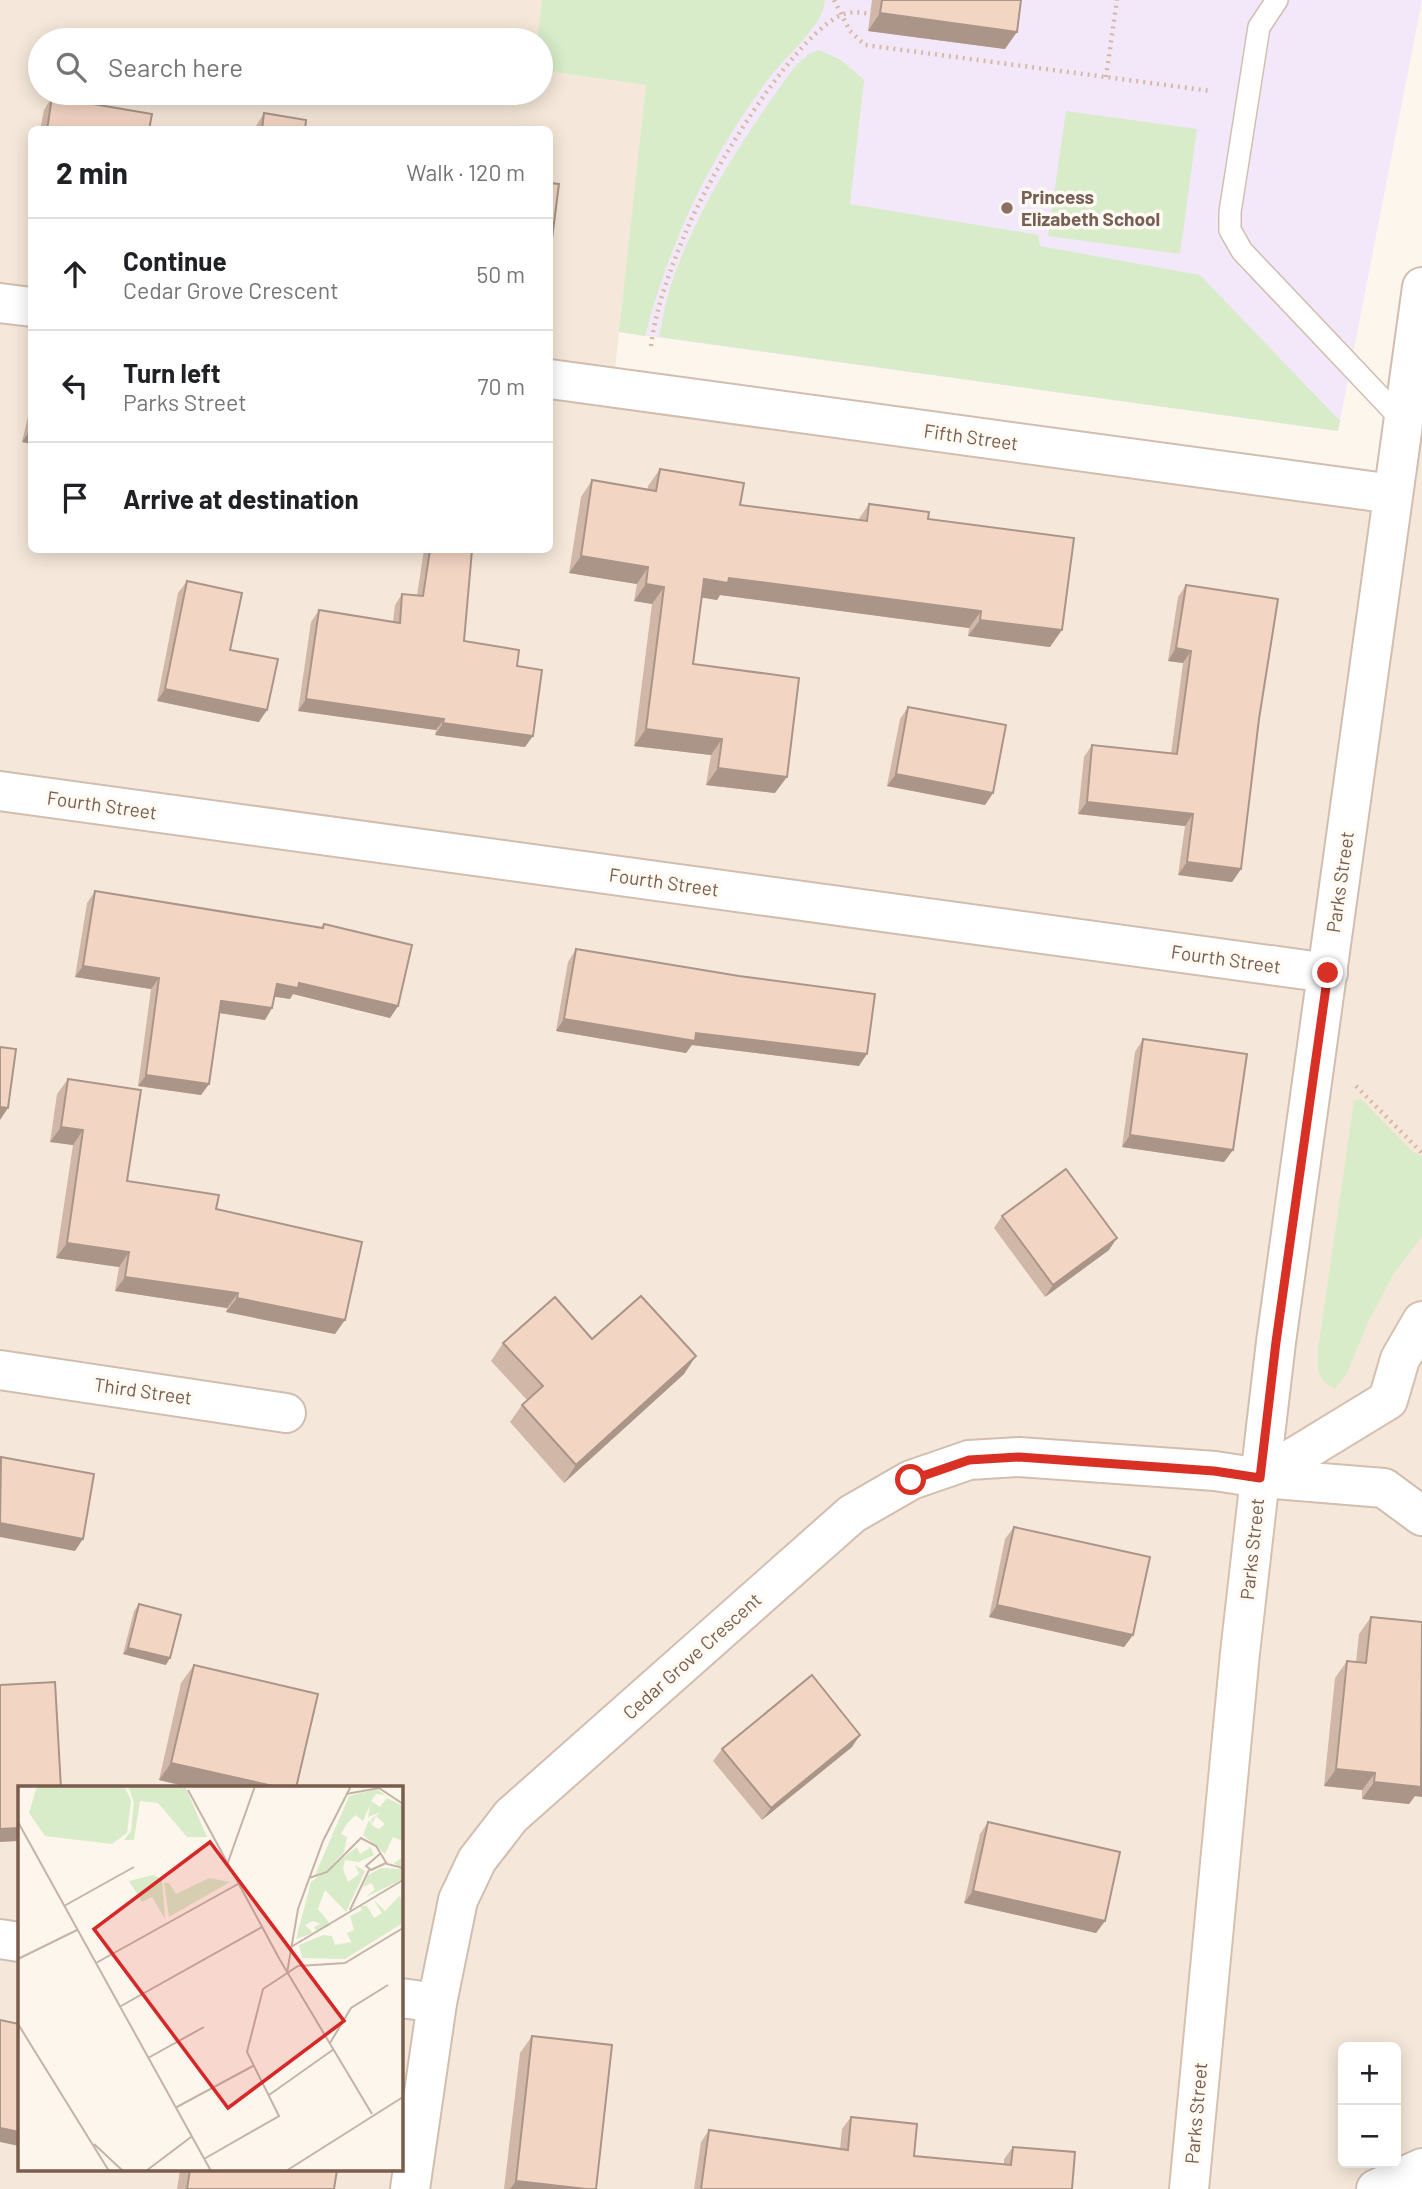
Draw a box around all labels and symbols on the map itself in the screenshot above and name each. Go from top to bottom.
place label: Princess Elizabeth School [1021,185,1160,230]
marker: Princess Elizabeth School [999,200,1015,216]
street label: Fifth Street [922,418,1020,455]
street label: Fourth Street [46,785,158,824]
street label: Parks Street [1321,830,1358,934]
street label: Fourth Street [608,862,720,901]
street label: Fourth Street [1170,939,1282,978]
route end [1312,957,1343,988]
street label: Third Street [93,1372,194,1409]
route start [895,1464,926,1495]
street label: Parks Street [1235,1497,1268,1601]
street label: Cedar Grove Crescent [618,1588,766,1724]
inset map [18,1786,402,2172]
street label: Parks Street [1180,2061,1211,2165]

